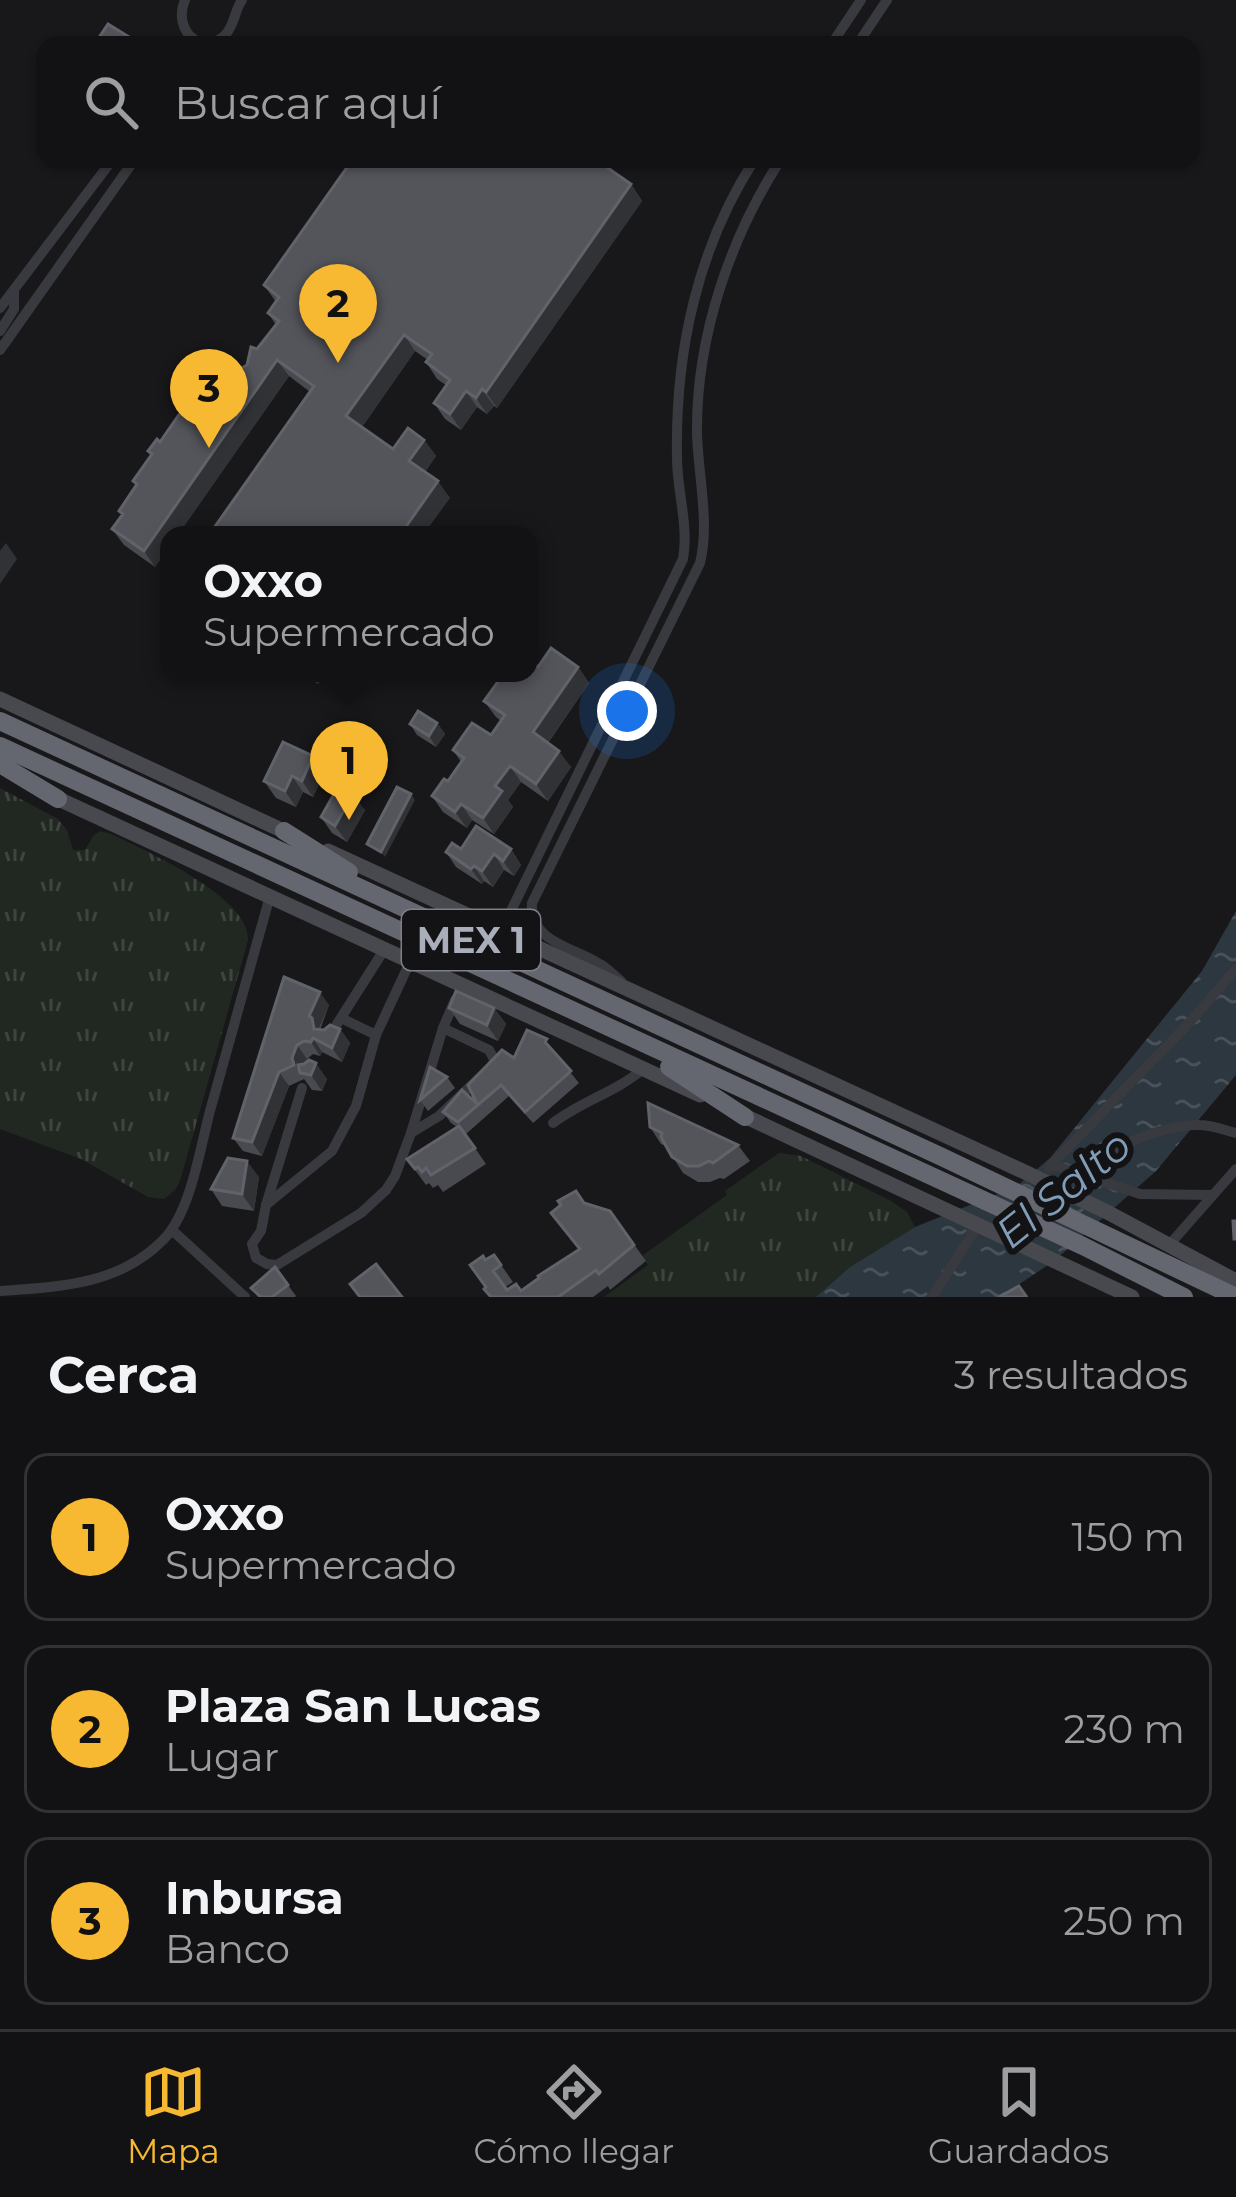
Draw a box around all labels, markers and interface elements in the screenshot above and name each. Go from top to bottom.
search box [36,36,1200,168]
icon: search [78,69,144,135]
text: Buscar aquí [174,75,441,130]
pin: 2 [299,264,377,363]
pin: 3 [170,349,248,448]
popup [160,526,538,682]
text: Oxxo [203,553,323,608]
text: Supermercado [203,608,495,656]
your location [597,681,657,741]
pin: 1 [310,721,388,820]
road number: MEX 1 [402,910,540,970]
water label: El Salto [985,1119,1141,1259]
text: Cerca [48,1344,199,1406]
text: 3 resultados [954,1351,1188,1399]
text: Oxxo [165,1486,285,1541]
text: 1 [82,1513,98,1561]
text: 150 m [1071,1513,1185,1561]
text: Supermercado [165,1541,456,1589]
text: Plaza San Lucas [165,1678,541,1733]
text: 2 [78,1705,102,1753]
text: 230 m [1063,1705,1185,1753]
text: Lugar [165,1733,279,1781]
text: Inbursa [165,1870,344,1925]
text: 3 [78,1897,102,1945]
text: 250 m [1063,1897,1185,1945]
text: Banco [165,1925,290,1973]
tab: Mapa [127,2059,220,2171]
tab: Cómo llegar [474,2059,674,2171]
tab: Guardados [928,2059,1109,2171]

